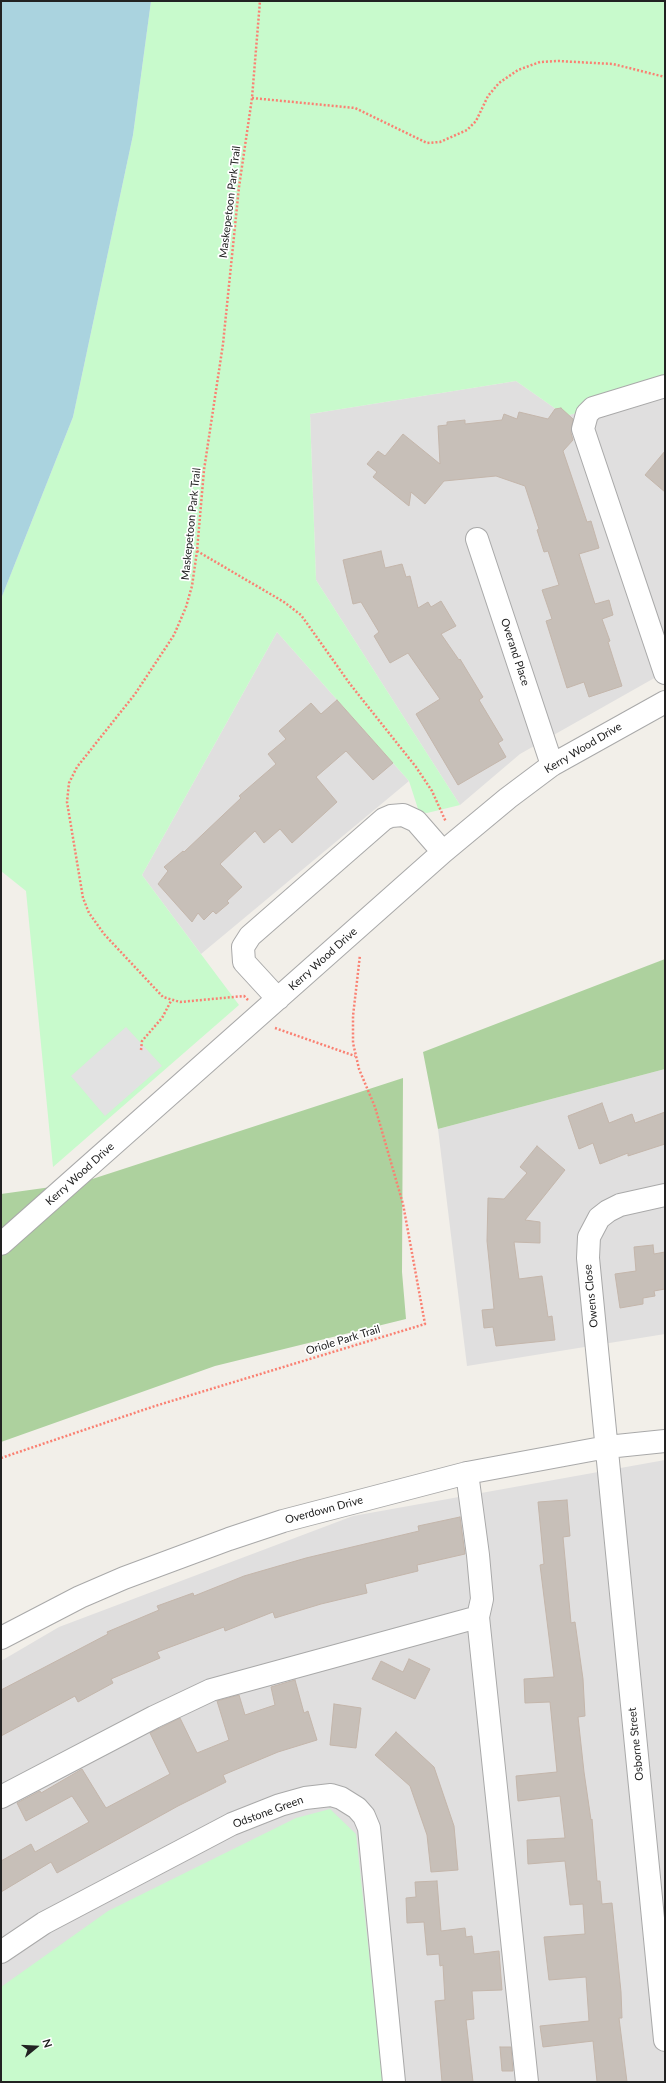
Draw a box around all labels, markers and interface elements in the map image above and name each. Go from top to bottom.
street label: Maskepetoon Park Trail [217,145,243,259]
street label: Maskepetoon Park Trail [179,467,203,581]
street label: Overand Place [498,617,532,687]
street label: Kerry Wood Drive [542,720,624,776]
street label: Kerry Wood Drive [286,925,360,993]
street label: Kerry Wood Drive [43,1140,117,1208]
street label: Owens Close [581,1264,601,1328]
street label: Oriole Park Trail [304,1322,382,1358]
street label: Overdown Drive [284,1493,364,1527]
street label: Osborne Street [626,1707,646,1781]
street label: Odstone Green [231,1793,305,1831]
north arrow [16,2027,56,2067]
text: N [40,2037,55,2049]

